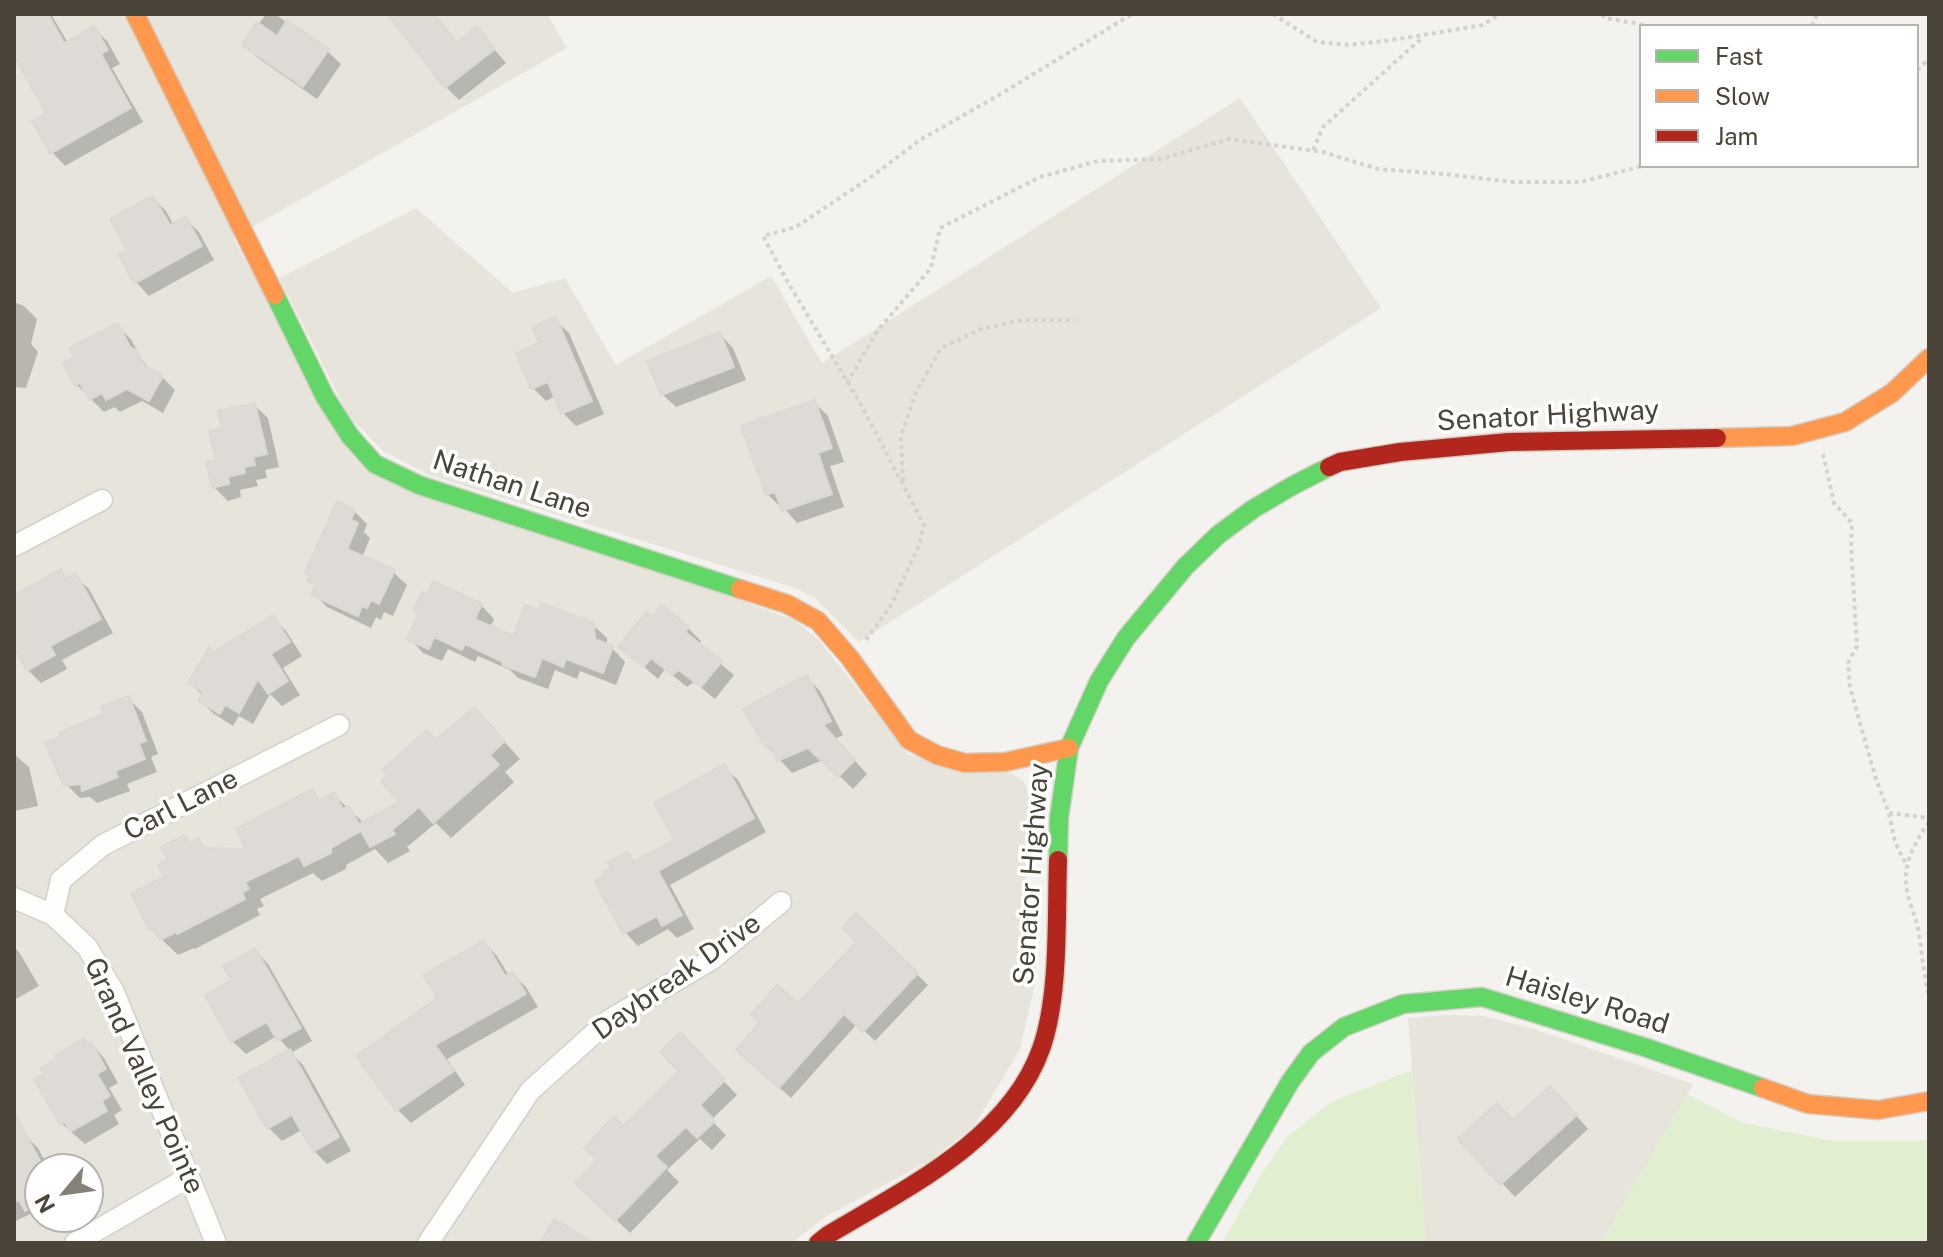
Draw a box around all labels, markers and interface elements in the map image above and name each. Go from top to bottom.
legend [1639,24,1919,168]
text: Fast [1715,42,1763,70]
text: Slow [1715,82,1770,110]
text: Jam [1715,122,1758,150]
street label: Senator Highway [1436,393,1660,439]
street label: Nathan Lane [429,444,595,526]
street label: Carl Lane [118,762,244,848]
street label: Senator Highway [1007,762,1057,986]
street label: Daybreak Drive [586,907,768,1047]
street label: Grand Valley Pointe [77,953,211,1199]
street label: Haisley Road [1501,960,1673,1042]
north arrow [24,1153,104,1233]
text: N [29,1190,60,1217]

